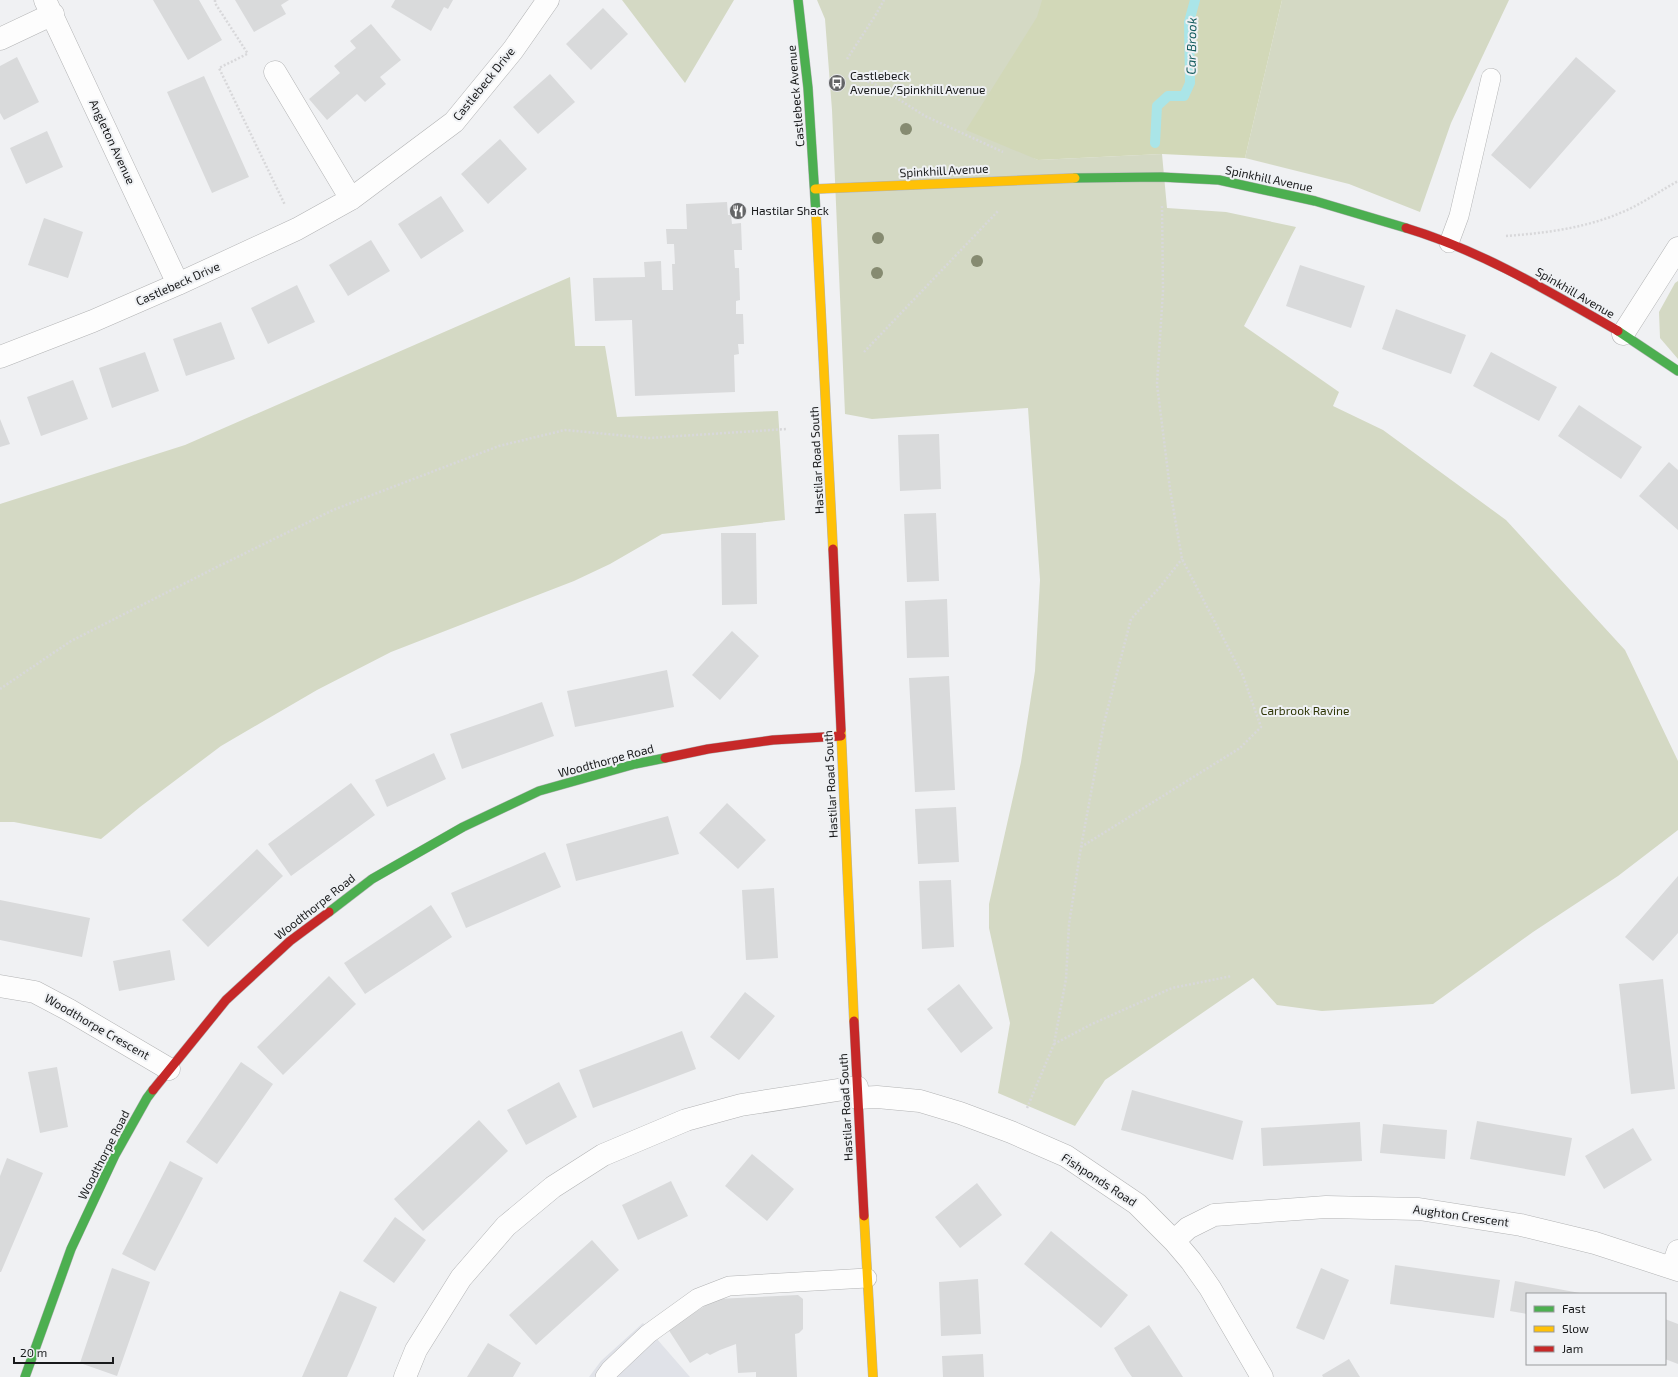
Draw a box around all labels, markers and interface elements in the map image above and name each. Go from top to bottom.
water label: Car Brook [1183,17,1200,75]
street label: Castlebeck Drive [449,44,517,123]
street label: Castlebeck Avenue [784,45,806,147]
place label: Castlebeck Avenue/Spinkhill Avenue [850,68,986,96]
bus stop icon: Castlebeck Avenue/Spinkhill Avenue [827,73,847,93]
street label: Angleton Avenue [87,97,139,186]
street label: Spinkhill Avenue [899,161,989,179]
street label: Spinkhill Avenue [1224,162,1314,194]
restaurant icon: Hastilar Shack [728,201,748,221]
place label: Hastilar Shack [751,203,829,217]
street label: Castlebeck Drive [133,258,222,308]
street label: Spinkhill Avenue [1533,264,1618,320]
street label: Hastilar Road South [806,406,826,514]
park label: Carbrook Ravine [1261,703,1349,717]
street label: Hastilar Road South [820,730,840,838]
street label: Woodthorpe Road [556,741,655,780]
street label: Woodthorpe Road [271,870,358,942]
street label: Woodthorpe Crescent [43,990,153,1062]
street label: Hastilar Road South [835,1053,855,1161]
street label: Woodthorpe Road [74,1107,132,1202]
street label: Fishponds Road [1059,1150,1140,1209]
street label: Aughton Crescent [1412,1201,1510,1229]
legend [1526,1293,1666,1365]
text: Fast [1562,1301,1586,1315]
text: Slow [1562,1321,1589,1335]
scale bar [14,1339,113,1365]
text: Jam [1562,1341,1583,1355]
text: 20 m [20,1345,47,1359]

